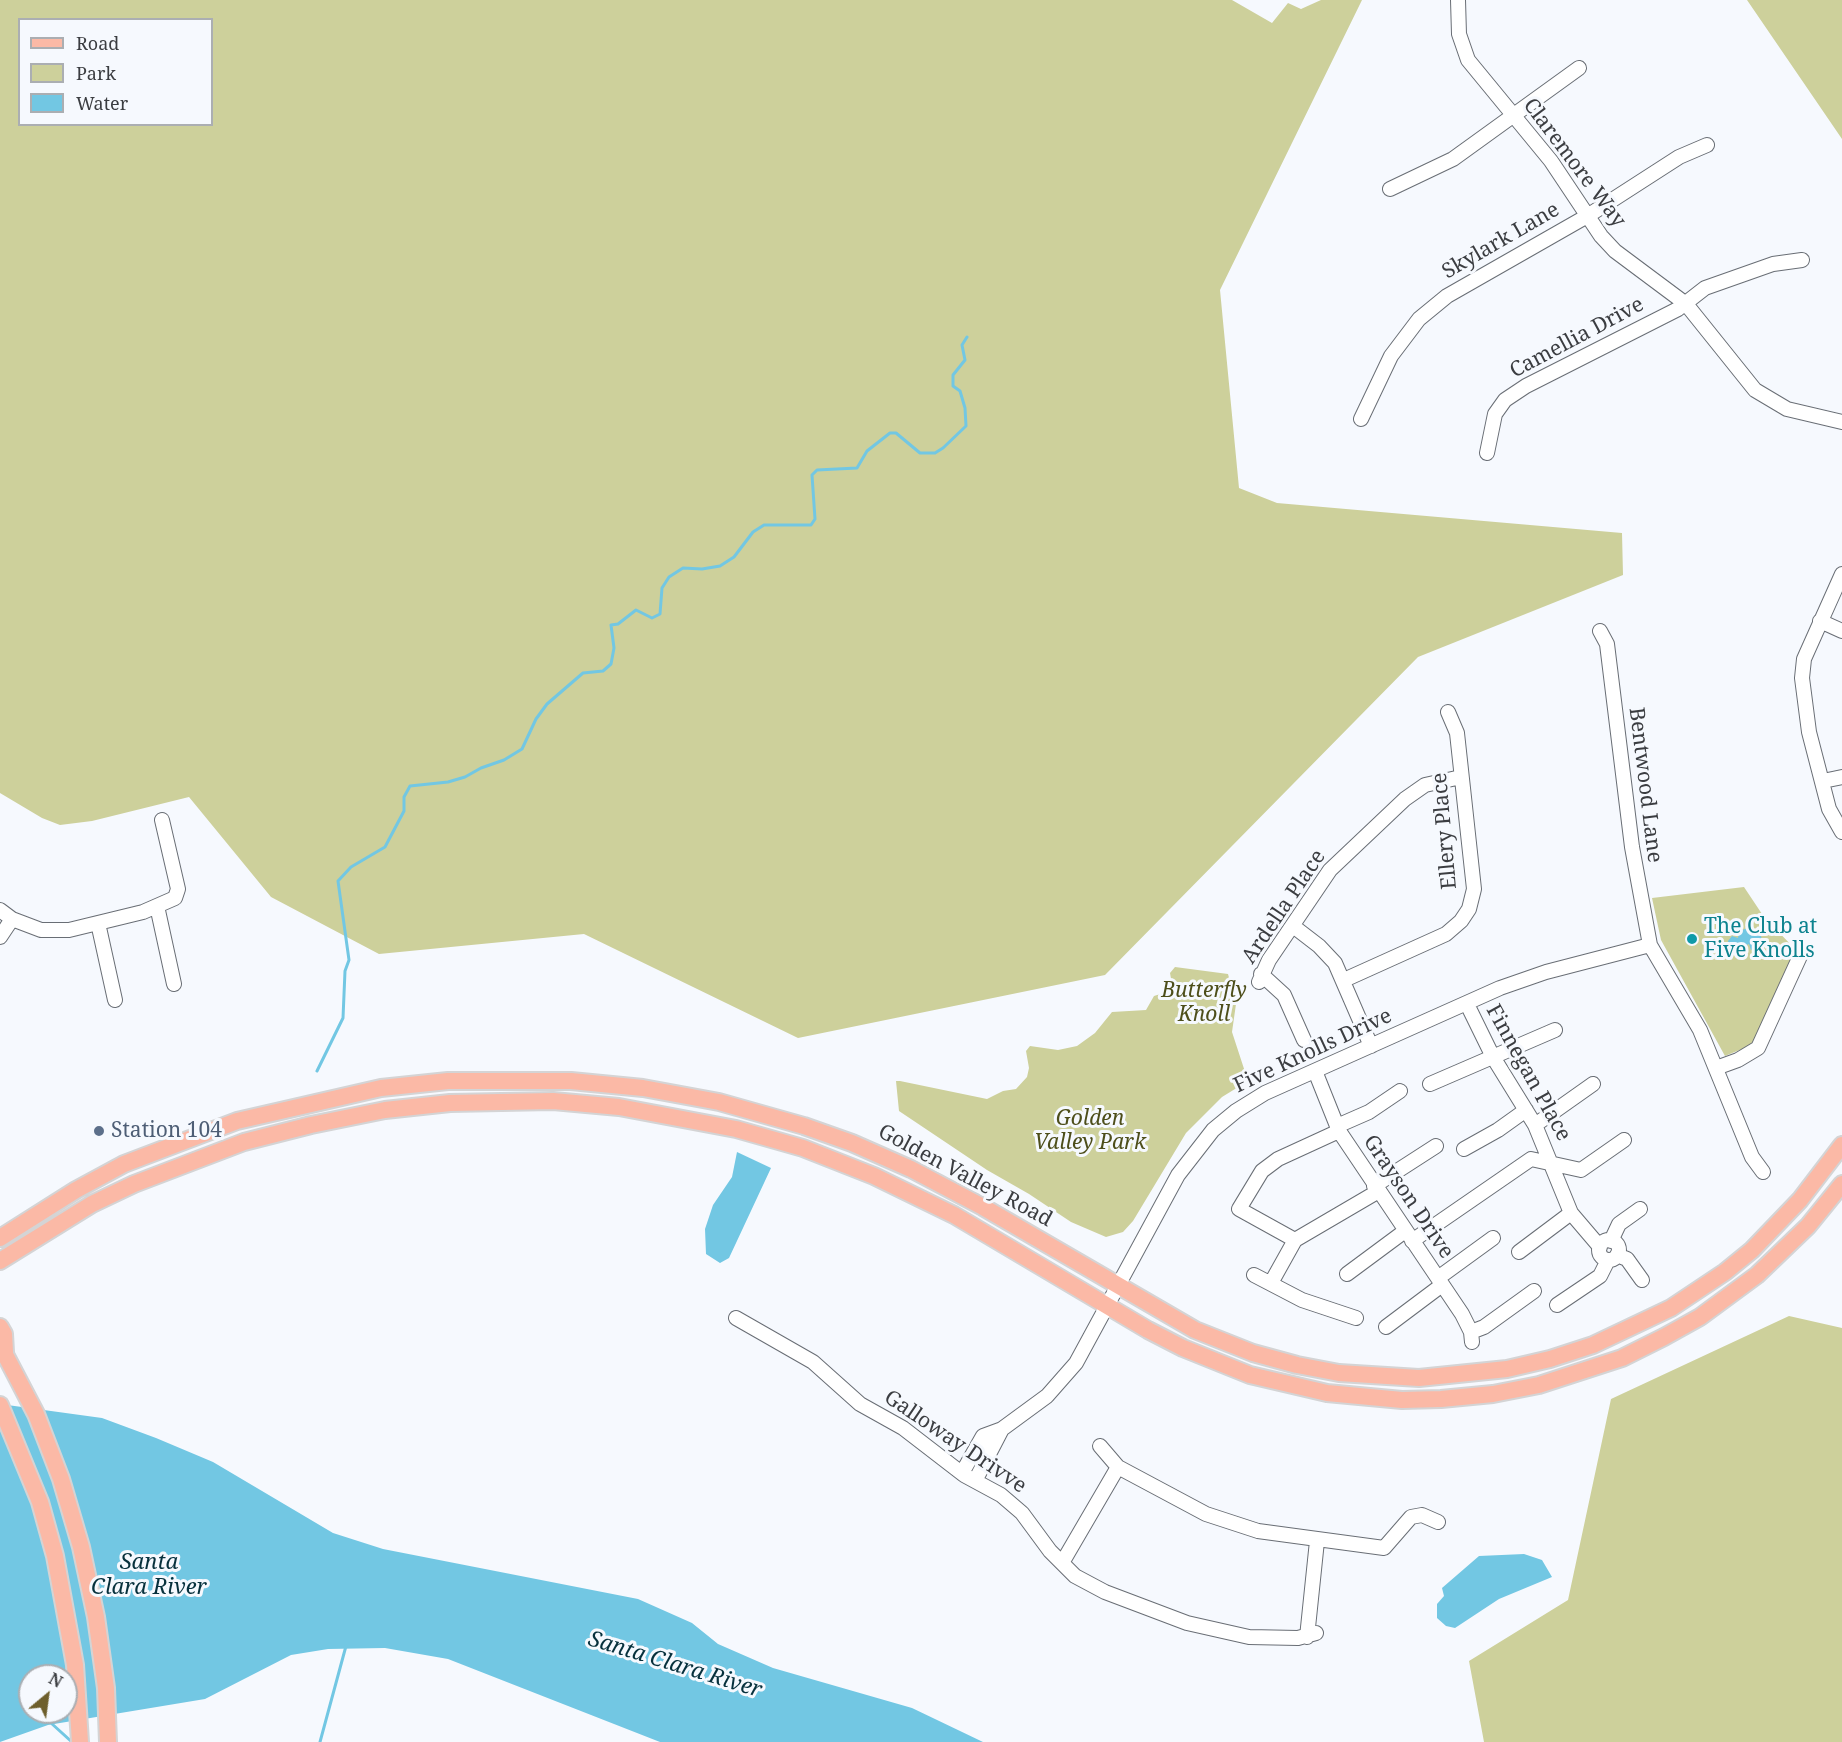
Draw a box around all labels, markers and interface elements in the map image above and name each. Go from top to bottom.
legend [18,18,213,126]
text: Road [76,31,119,55]
text: Park [76,61,116,85]
text: Water [76,91,128,115]
street label: Claremore Way [1517,94,1631,232]
street label: Skylark Lane [1438,197,1564,285]
street label: Camellia Drive [1506,292,1648,384]
street label: Bentwood Lane [1623,706,1667,864]
street label: Ellery Place [1427,772,1463,890]
street label: Ardella Place [1237,845,1331,969]
place label: The Club at Five Knolls [1704,914,1817,964]
marker: The Club at Five Knolls [1685,932,1699,946]
park label: Butterfly Knoll [1161,978,1247,1028]
street label: Finnegan Place [1480,1000,1576,1146]
street label: Five Knolls Drive [1230,1003,1396,1099]
park label: Golden Valley Park [1034,1106,1146,1156]
place label: Station 104 [111,1118,222,1144]
street label: Golden Valley Road [874,1119,1056,1233]
marker: Station 104 [92,1124,106,1138]
street label: Grayson Drive [1357,1130,1459,1264]
street label: Galloway Drivve [879,1385,1031,1499]
water label: Santa Clara River [91,1550,207,1602]
water label: Santa Clara River [585,1626,765,1704]
north arrow [18,1664,78,1724]
text: N [45,1667,67,1693]

